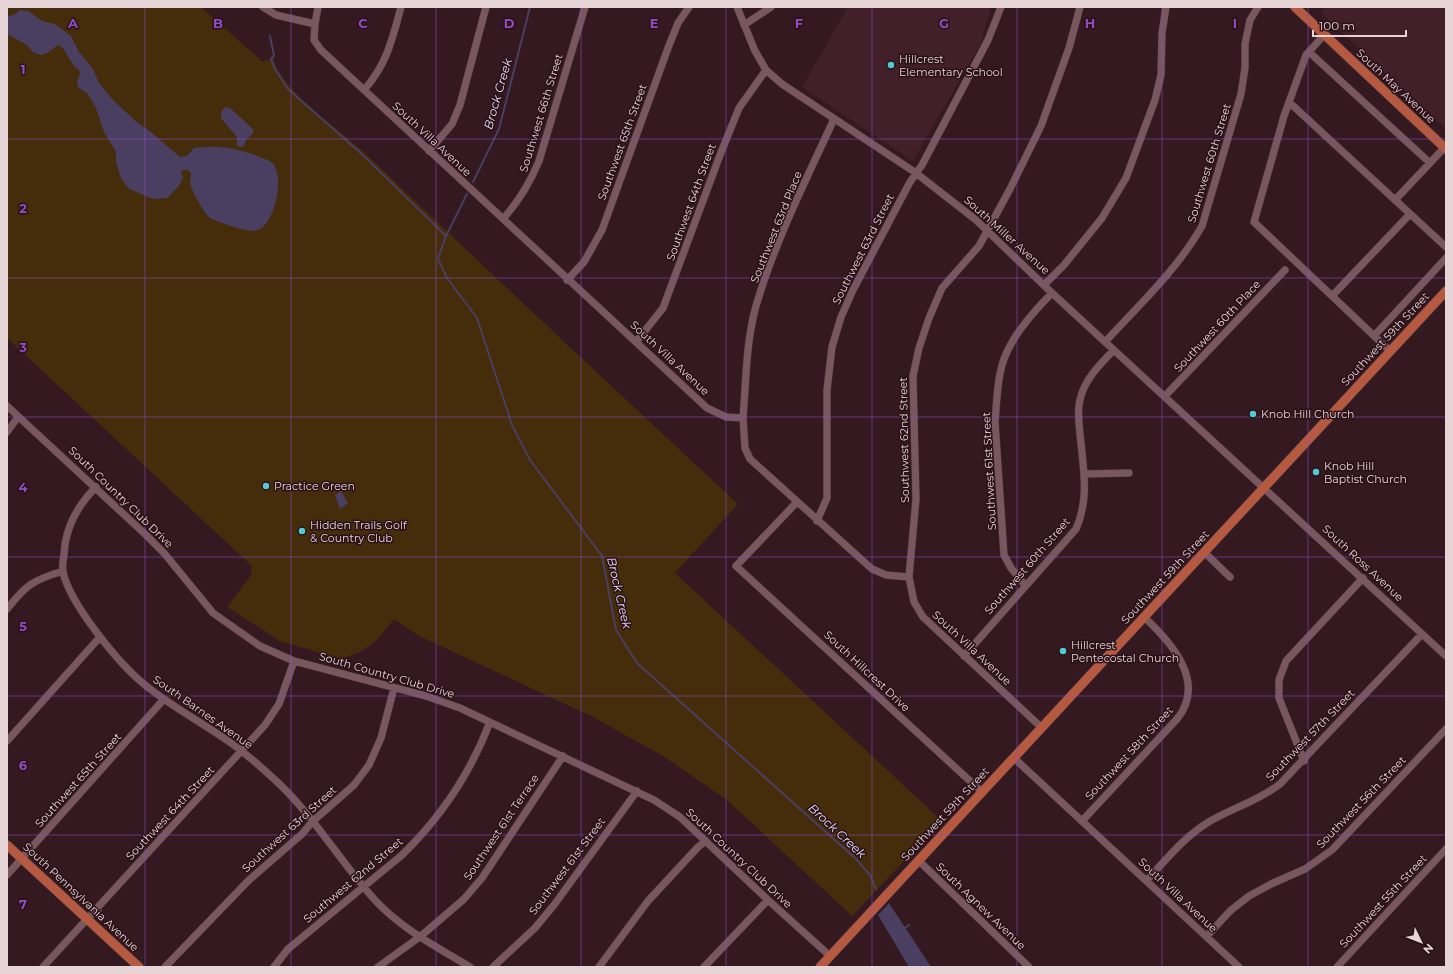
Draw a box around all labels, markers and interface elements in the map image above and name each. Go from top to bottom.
scale bar [1313,12,1406,38]
text: A [67,15,79,31]
text: B [213,15,223,31]
text: C [358,15,368,31]
text: D [504,15,515,31]
text: E [650,15,659,31]
text: F [795,15,803,31]
text: G [939,15,949,31]
text: H [1085,15,1095,31]
text: I [1233,15,1237,31]
text: 100 m [1319,18,1355,33]
street label: South May Avenue [1354,46,1439,126]
street label: Southwest 66th Street [516,52,566,174]
place label: Hillcrest Elementary School [899,52,1003,79]
water label: Brock Creek [480,56,515,131]
marker: Hillcrest Elementary School [886,60,896,70]
text: 1 [20,61,26,77]
street label: Southwest 65th Street [594,81,650,202]
street label: South Villa Avenue [390,99,475,180]
street label: Southwest 60th Street [1184,101,1234,224]
street label: Southwest 64th Street [663,141,719,263]
street label: Southwest 63rd Place [747,169,805,285]
street label: Southwest 63rd Street [829,191,897,307]
street label: South Miller Avenue [961,193,1053,277]
text: 2 [19,200,27,216]
street label: Southwest 60th Place [1171,277,1264,375]
street label: Southwest 59th Street [1338,289,1432,389]
street label: South Villa Avenue [628,318,713,399]
text: 3 [18,339,27,355]
street label: Southwest 62nd Street [896,377,912,503]
place label: Knob Hill Church [1261,407,1355,421]
marker: Knob Hill Church [1248,409,1258,419]
street label: Southwest 61st Street [979,411,999,530]
street label: South Country Club Drive [66,443,176,551]
place label: Knob Hill Baptist Church [1324,459,1407,486]
marker: Knob Hill Baptist Church [1311,467,1321,477]
text: 4 [19,479,28,495]
place label: Practice Green [274,479,355,493]
marker: Practice Green [261,481,271,491]
street label: Southwest 60th Street [981,514,1073,617]
place label: Hidden Trails Golf & Country Club [310,518,408,545]
street label: South Ross Avenue [1320,522,1407,604]
marker: Hidden Trails Golf & Country Club [297,526,307,536]
street label: Southwest 59th Street [1118,527,1212,627]
water label: Brock Creek [604,556,635,631]
street label: South Villa Avenue [930,608,1015,689]
text: 5 [19,618,27,634]
street label: South Hillcrest Drive [821,628,913,715]
place label: Hillcrest Pentecostal Church [1071,638,1179,665]
marker: Hillcrest Pentecostal Church [1058,646,1068,656]
street label: South Country Club Drive [318,649,457,701]
street label: South Barnes Avenue [150,672,256,752]
street label: Southwest 57th Street [1263,686,1358,784]
street label: Southwest 58th Street [1082,703,1176,803]
street label: Southwest 65th Street [32,729,125,830]
street label: Southwest 56th Street [1313,753,1409,851]
text: 6 [19,757,28,773]
street label: Southwest 64th Street [123,763,218,863]
street label: Southwest 59th Street [898,764,992,864]
street label: Southwest 61st Terrace [460,771,542,883]
street label: Southwest 63rd Street [239,782,340,875]
water label: Brock Creek [805,800,870,862]
street label: South Country Club Drive [683,805,795,911]
street label: Southwest 61st Street [526,814,609,917]
street label: Southwest 62nd Street [300,834,406,926]
street label: South Pennsylvania Avenue [20,840,142,955]
street label: Southwest 55th Street [1336,851,1430,950]
street label: South Villa Avenue [1136,855,1221,936]
street label: South Agnew Avenue [933,860,1029,953]
text: 7 [19,896,27,912]
north arrow [1401,922,1441,962]
text: N [1420,941,1436,957]

